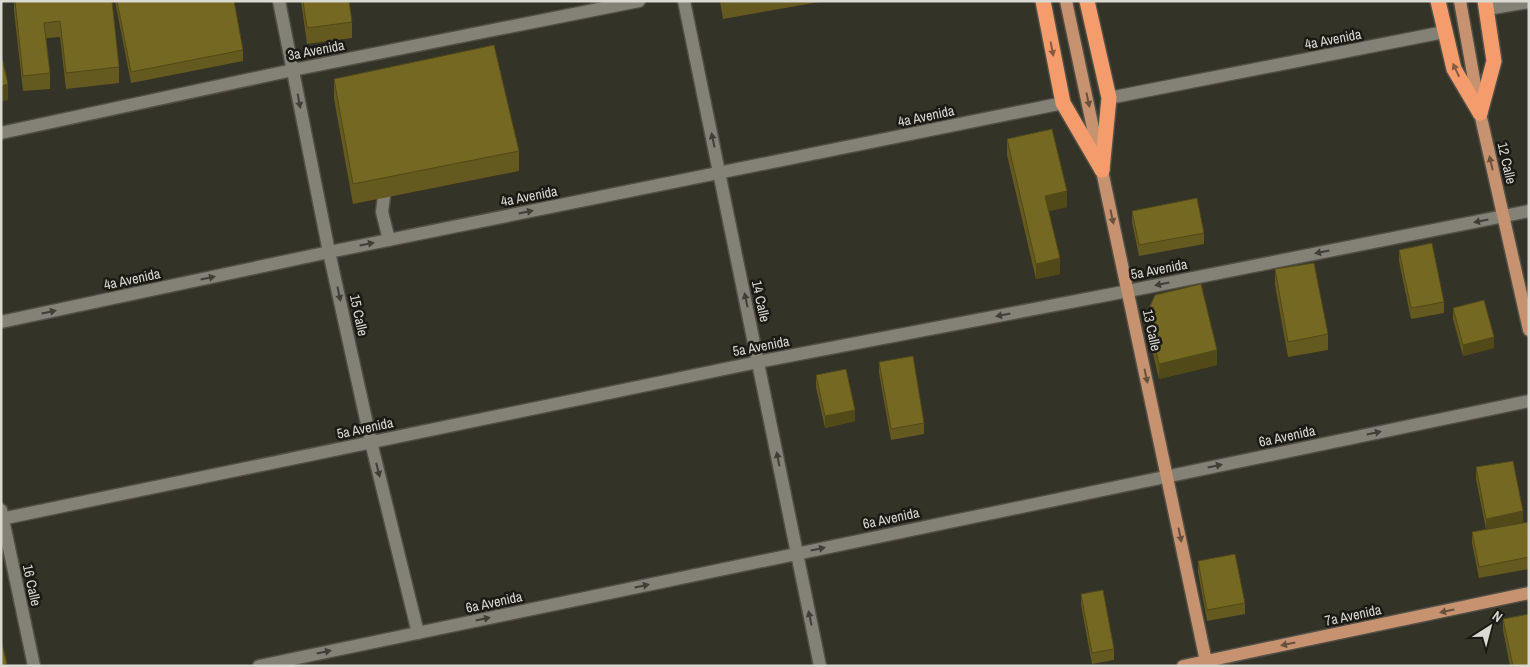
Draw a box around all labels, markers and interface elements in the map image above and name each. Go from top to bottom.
street label: 4a Avenida [1303,25,1363,53]
street label: 3a Avenida [286,36,346,64]
one-way arrow [1049,41,1057,57]
one-way arrow [1452,63,1460,78]
one-way arrow [295,93,303,108]
one-way arrow [1084,93,1092,109]
street label: 4a Avenida [896,101,956,131]
one-way arrow [709,133,717,148]
street label: 12 Calle [1493,140,1521,186]
one-way arrow [1487,155,1495,170]
street label: 4a Avenida [499,182,559,210]
one-way arrow [519,208,535,216]
one-way arrow [1109,210,1117,226]
one-way arrow [1473,217,1489,225]
one-way arrow [359,240,374,248]
one-way arrow [1313,249,1329,257]
street label: 5a Avenida [1129,255,1189,283]
street label: 4a Avenida [102,264,162,294]
one-way arrow [200,274,215,282]
street label: 14 Calle [748,279,774,323]
one-way arrow [1155,280,1170,288]
one-way arrow [335,286,343,302]
one-way arrow [741,291,749,307]
street label: 15 Calle [346,293,372,337]
one-way arrow [41,308,56,316]
street label: 13 Calle [1139,308,1165,352]
one-way arrow [994,311,1010,319]
street label: 5a Avenida [731,332,791,360]
one-way arrow [1142,369,1150,384]
street label: 5a Avenida [335,413,395,443]
street label: 6a Avenida [1257,421,1317,451]
one-way arrow [1366,429,1382,437]
one-way arrow [774,451,782,466]
one-way arrow [374,462,382,477]
one-way arrow [1207,462,1223,470]
street label: 6a Avenida [861,503,921,533]
one-way arrow [1176,528,1184,544]
one-way arrow [810,545,825,553]
street label: 16 Calle [19,563,45,607]
one-way arrow [634,582,649,590]
street label: 6a Avenida [464,587,524,617]
street label: 7a Avenida [1323,600,1383,630]
north arrow [1465,602,1515,652]
one-way arrow [1438,607,1454,615]
text: N [1489,607,1506,626]
one-way arrow [806,610,814,626]
one-way arrow [475,615,491,623]
one-way arrow [1280,640,1295,648]
one-way arrow [316,648,332,656]

